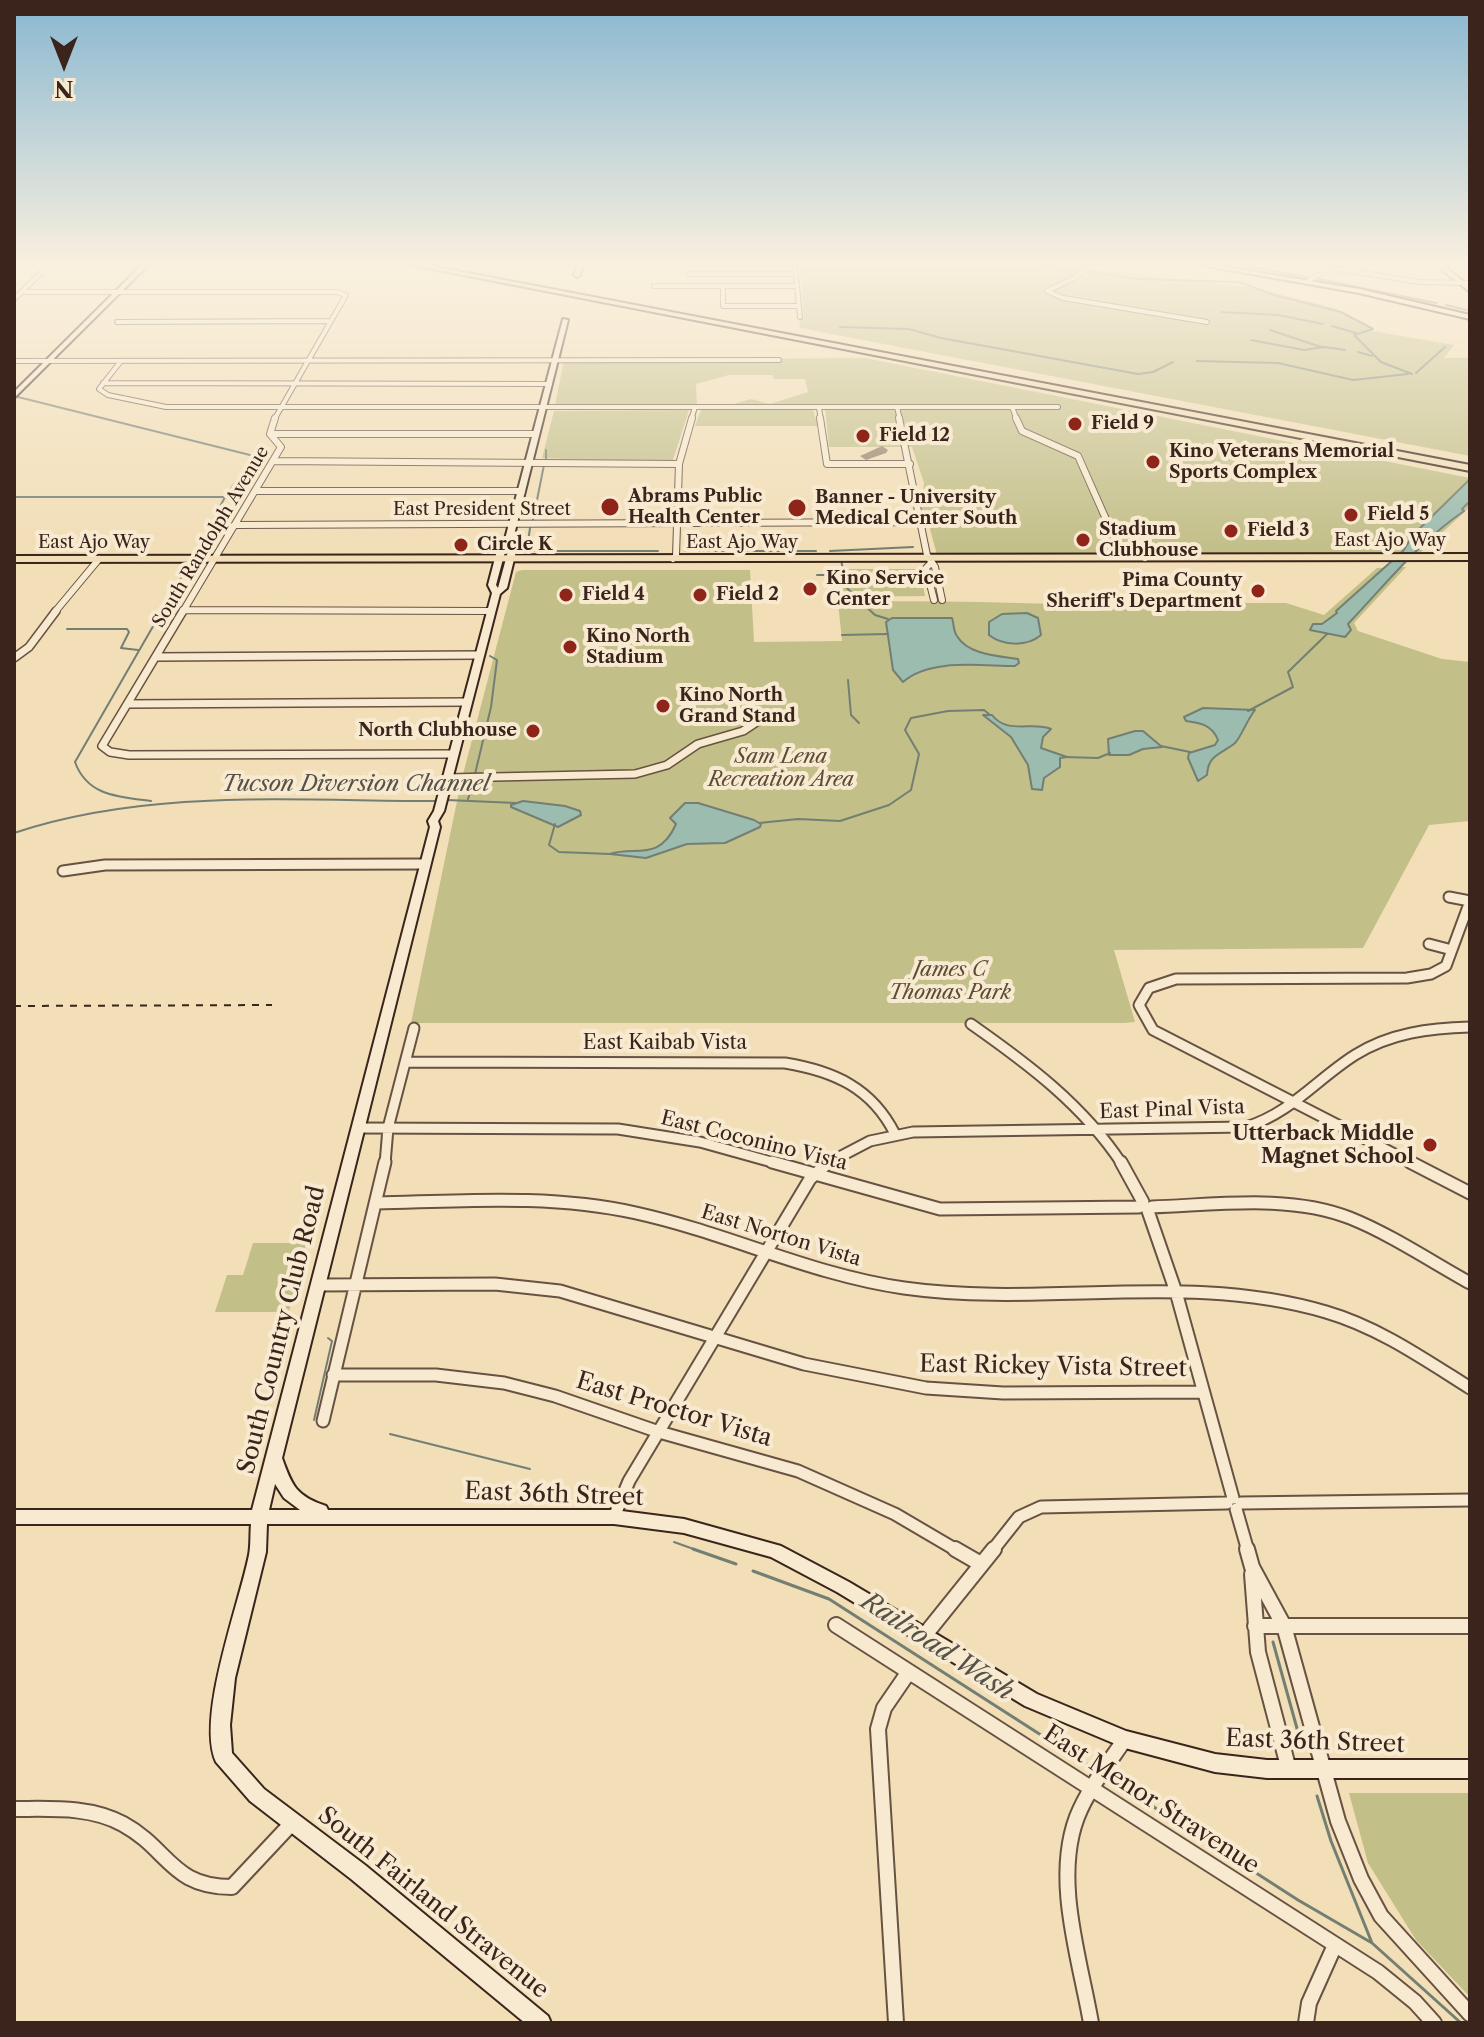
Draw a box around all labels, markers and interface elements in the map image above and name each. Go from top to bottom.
north arrow [24,24,104,104]
text: N [54,75,74,102]
place label: Field 9 [1091,413,1154,435]
marker: Field 9 [1066,415,1084,433]
place label: Field 12 [879,425,950,447]
marker: Field 12 [854,427,872,445]
place label: Kino Veterans Memorial Sports Complex [1169,441,1394,484]
street label: South Randolph Avenue [148,442,274,632]
marker: Kino Veterans Memorial Sports Complex [1144,453,1162,471]
place label: Abrams Public Health Center [628,486,762,528]
place label: Banner - University Medical Center South [815,487,1017,530]
marker: Abrams Public Health Center [599,496,621,518]
marker: Banner - University Medical Center South [786,497,808,519]
street label: East President Street [393,499,571,521]
place label: Field 5 [1367,504,1429,526]
marker: Field 5 [1342,506,1360,524]
place label: Stadium Clubhouse [1099,519,1198,562]
place label: Field 3 [1247,520,1309,542]
marker: Field 3 [1222,522,1240,540]
street label: East Ajo Way [1334,530,1446,552]
marker: Stadium Clubhouse [1074,531,1092,549]
street label: East Ajo Way [38,532,150,554]
street label: East Ajo Way [686,532,798,554]
place label: Circle K [477,534,552,556]
marker: Circle K [452,536,470,554]
place label: Kino Service Center [826,568,944,610]
place label: Pima County Sheriff's Department [1046,570,1242,612]
marker: Kino Service Center [801,580,819,598]
marker: Pima County Sheriff's Department [1249,582,1267,600]
place label: Field 4 [582,584,645,606]
place label: Field 2 [716,584,779,606]
marker: Field 4 [557,586,575,604]
marker: Field 2 [691,586,709,604]
place label: Kino North Stadium [586,626,690,668]
marker: Kino North Stadium [561,638,579,656]
place label: Kino North Grand Stand [679,685,796,728]
marker: Kino North Grand Stand [654,697,672,715]
place label: North Clubhouse [358,720,517,742]
marker: North Clubhouse [524,722,542,740]
park label: Sam Lena Recreation Area [708,745,854,792]
water label: Tucson Diversion Channel [222,772,490,798]
park label: James C Thomas Park [889,958,1011,1005]
street label: East Kaibab Vista [583,1031,747,1055]
street label: East Pinal Vista [1099,1095,1245,1125]
street label: East Coconino Vista [658,1106,850,1176]
place label: Utterback Middle Magnet School [1233,1122,1414,1169]
marker: Utterback Middle Magnet School [1421,1136,1439,1154]
street label: South Country Club Road [232,1183,332,1477]
street label: East Norton Vista [698,1200,864,1272]
street label: East Rickey Vista Street [919,1350,1187,1384]
street label: East Proctor Vista [573,1367,775,1453]
street label: East 36th Street [464,1477,644,1513]
water label: Railroad Wash [855,1586,1019,1708]
street label: East Menor Stravenue [1038,1719,1264,1881]
street label: East 36th Street [1225,1724,1405,1760]
street label: South Fairland Stravenue [312,1801,554,2005]

